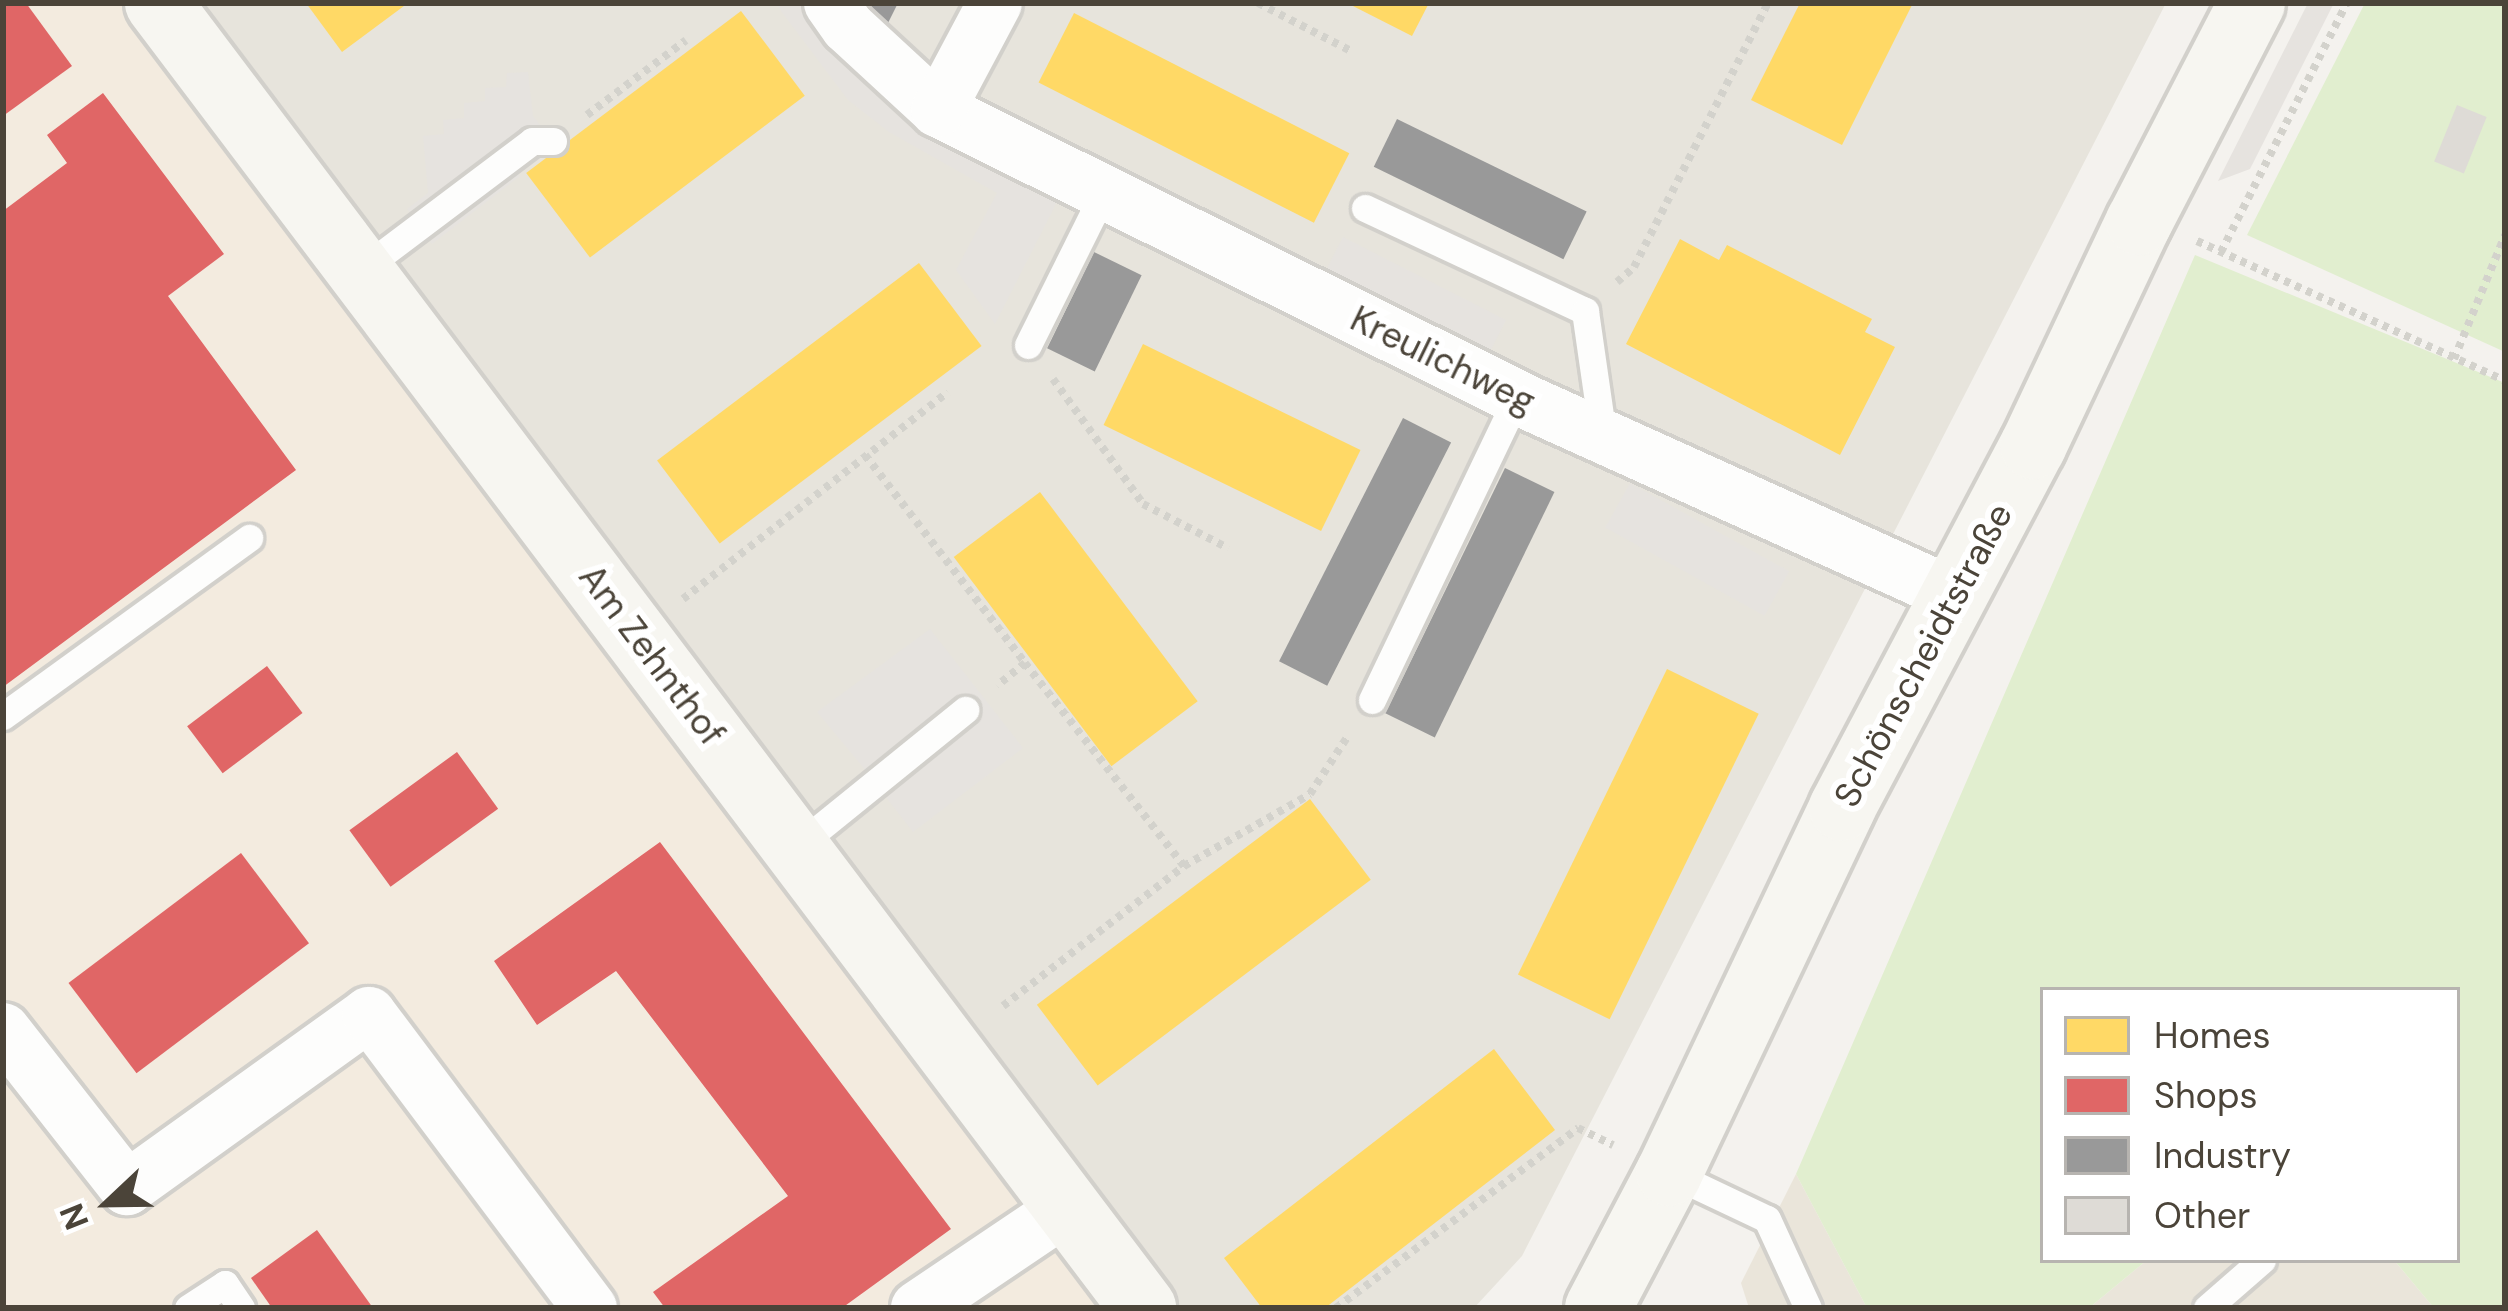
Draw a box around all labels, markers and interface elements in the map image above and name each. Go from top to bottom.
street label: Kreulichweg [1344,297,1542,423]
street label: Schönscheidtstraße [1825,496,2021,814]
street label: Am Zehnthof [570,556,734,754]
legend [2040,987,2460,1263]
text: Homes [2154,1012,2270,1059]
text: Shops [2154,1072,2258,1119]
text: Industry [2154,1132,2291,1179]
north arrow [48,1143,168,1263]
text: Other [2154,1192,2250,1239]
text: N [50,1197,99,1236]

